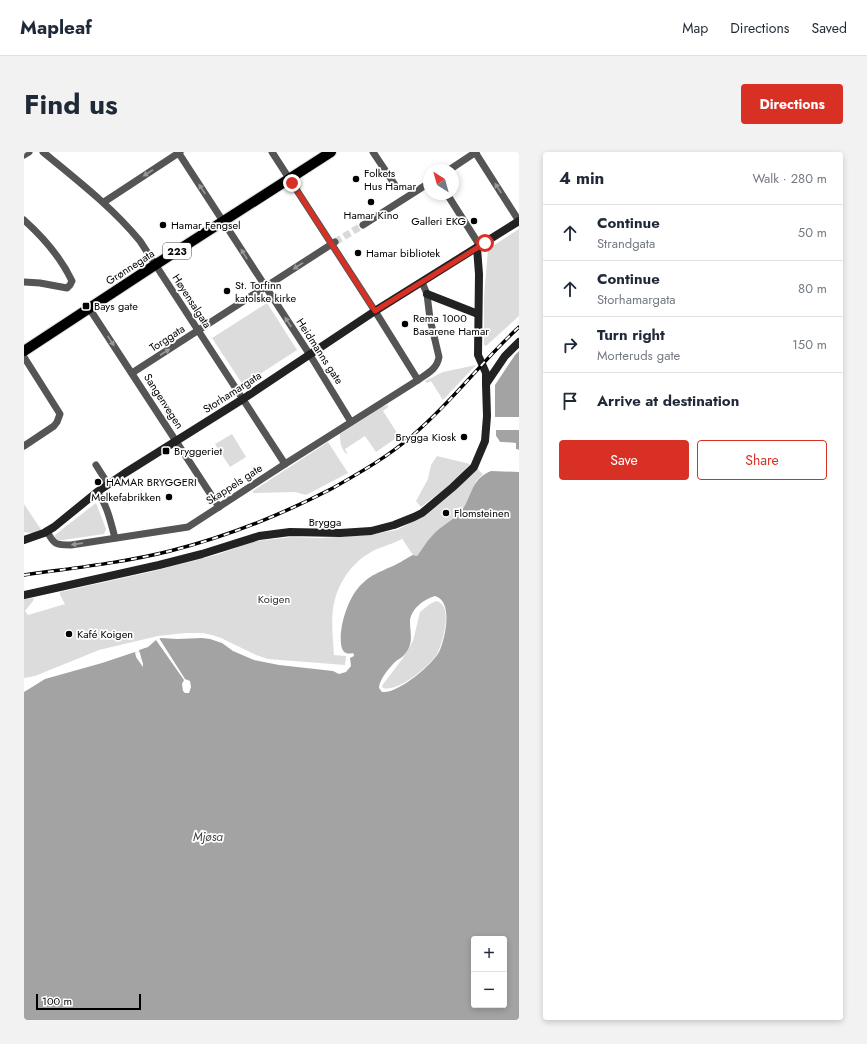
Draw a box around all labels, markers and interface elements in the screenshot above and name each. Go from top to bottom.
text: Mapleaf [20,14,92,41]
text: Map [682,18,708,38]
text: Directions [730,18,790,38]
text: Saved [812,18,847,38]
text: Find us [24,84,118,125]
button: Directions [741,84,843,124]
north arrow [423,164,459,200]
place label: Folkets Hus Hamar [364,165,416,194]
text: 4 min [559,166,604,190]
one-way arrow [142,169,153,177]
text: Walk · 280 m [752,169,827,188]
route end [283,174,301,192]
marker: Folkets Hus Hamar [351,174,361,184]
one-way arrow [494,183,502,193]
one-way arrow [198,184,206,194]
marker: Hamar Kino [366,197,376,207]
place label: Hamar Kino [344,207,398,223]
text: Continue [597,212,660,234]
place label: Galleri EKG [411,213,466,229]
marker: Galleri EKG [469,216,479,226]
place label: Hamar Fengsel [171,217,241,233]
marker: Hamar Fengsel [158,220,168,230]
icon: ahead [559,222,581,244]
text: 50 m [798,223,827,242]
route start [476,234,494,252]
text: Strandgata [597,234,655,253]
road number: 223 [163,243,191,259]
street label: Grønnegata [103,245,157,289]
place label: Hamar bibliotek [366,245,440,261]
one-way arrow [241,248,248,260]
marker: Hamar bibliotek [353,248,363,258]
one-way arrow [292,262,304,269]
text: Continue [597,268,660,290]
street label: Høyensalgata [169,271,215,331]
place label: St. Torfinn katolske kirke [235,277,297,306]
icon: ahead [559,278,581,300]
text: 80 m [798,279,827,298]
marker: St. Torfinn katolske kirke [222,286,232,296]
text: Storhamargata [597,290,676,309]
place label: Bays gate [94,298,138,314]
marker: Bays gate [81,301,91,311]
place label: Rema 1000 Basarene Hamar [413,310,489,339]
street label: Heidmanns gate [293,315,347,387]
one-way arrow [284,317,292,327]
marker: Rema 1000 Basarene Hamar [400,319,410,329]
street label: Torggata [146,321,188,355]
text: Turn right [597,324,665,346]
icon: right [559,334,581,356]
one-way arrow [107,335,114,347]
text: 150 m [792,335,827,354]
text: Morteruds gate [597,346,680,365]
one-way arrow [160,348,170,356]
street label: Storhamargata [200,367,264,417]
street label: Sangenvegen [140,370,188,432]
icon: arrive [559,390,581,412]
text: Arrive at destination [597,390,739,412]
place label: Brygga Kiosk [396,429,456,445]
marker: Brygga Kiosk [459,432,469,442]
button: Save [559,440,689,480]
button: Share [697,440,827,480]
place label: Bryggeriet [174,443,222,459]
marker: Bryggeriet [161,446,171,456]
street label: Skappels gate [203,460,266,508]
place label: HAMAR BRYGGERI [106,474,197,490]
marker: HAMAR BRYGGERI [93,477,103,487]
place label: Melkefabrikken [91,489,161,505]
marker: Melkefabrikken [164,492,174,502]
place label: Flomsteinen [454,505,509,521]
marker: Flomsteinen [441,508,451,518]
street label: Brygga [309,514,341,530]
one-way arrow [71,541,84,547]
park label: Koigen [258,591,290,607]
place label: Kafé Koigen [77,626,133,642]
marker: Kafé Koigen [64,629,74,639]
water label: Mjøsa [193,828,223,846]
map controls [471,936,507,1008]
button: + [471,936,507,972]
button: − [471,972,507,1008]
scale bar [36,992,141,1011]
text: 100 m [42,993,72,1009]

